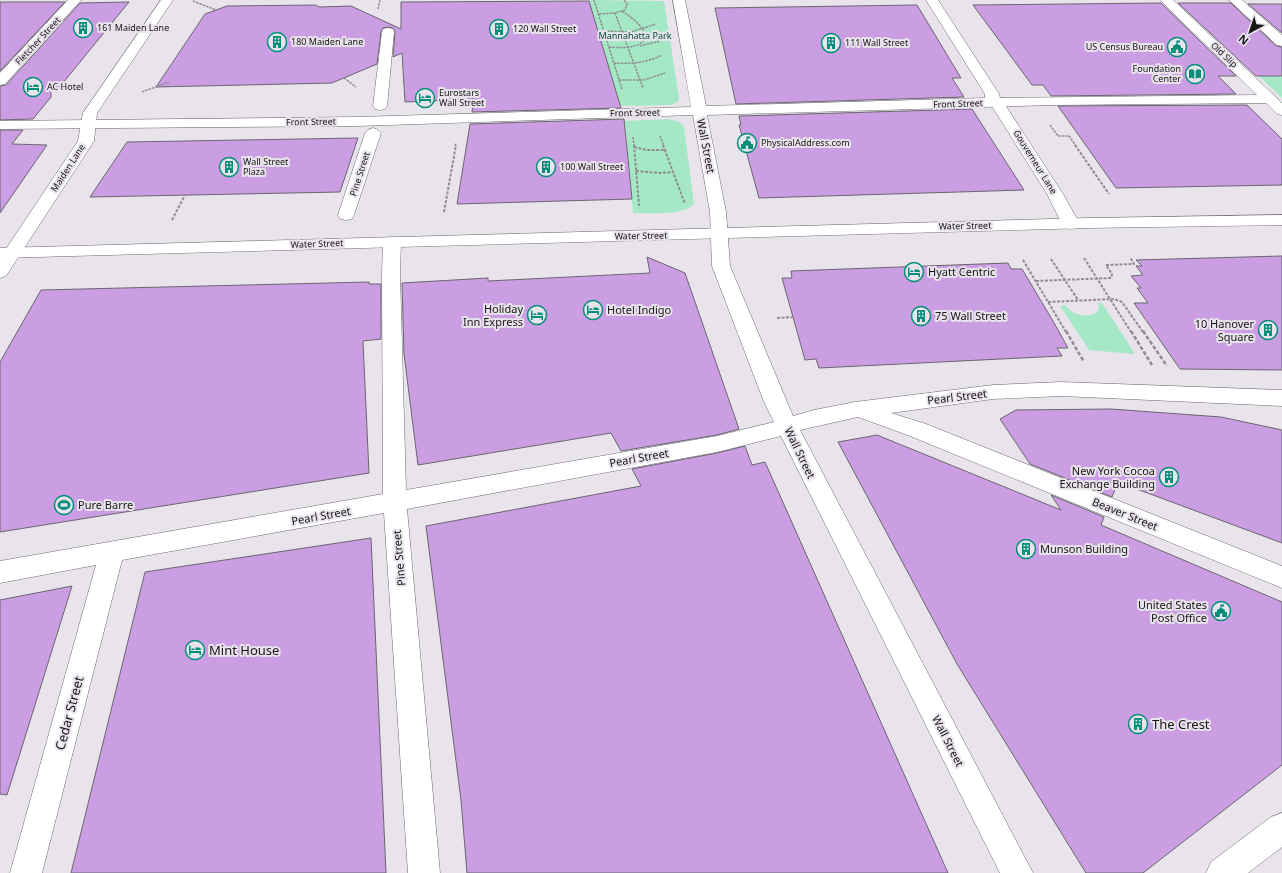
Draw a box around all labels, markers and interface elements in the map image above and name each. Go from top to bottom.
north arrow [1230,12,1270,52]
street label: Fletcher Street [12,13,64,68]
building icon: 161 Maiden Lane [72,17,94,39]
building icon: 120 Wall Street [488,18,510,40]
place label: 161 Maiden Lane [97,21,169,34]
place label: 120 Wall Street [513,22,577,35]
park label: Mannahatta Park [599,29,672,42]
building icon: 180 Maiden Lane [266,31,288,53]
text: N [1235,31,1252,49]
building icon: 111 Wall Street [820,32,842,54]
place label: 180 Maiden Lane [291,35,363,48]
place label: 111 Wall Street [845,36,909,49]
public building icon: US Census Bureau [1166,36,1188,58]
street label: Old Slip [1208,39,1241,71]
place label: US Census Bureau [1086,40,1163,53]
place label: Foundation Center [1133,62,1181,85]
library icon: Foundation Center [1184,63,1206,85]
hotel icon: AC Hotel [22,76,44,98]
place label: AC Hotel [47,80,83,93]
place label: Eurostars Wall Street [439,86,485,109]
hotel icon: Eurostars Wall Street [414,87,436,109]
street label: Front Street [933,96,984,111]
street label: Front Street [610,106,661,119]
street label: Front Street [286,115,337,128]
street label: Wall Street [694,117,719,175]
street label: Gouverneur Lane [1010,127,1060,196]
public building icon: PhysicalAddress.com [736,132,758,154]
place label: PhysicalAddress.com [761,136,850,149]
street label: Maiden Lane [47,141,88,194]
street label: Pine Street [346,149,373,198]
place label: Wall Street Plaza [243,155,289,178]
building icon: Wall Street Plaza [218,156,240,178]
building icon: 100 Wall Street [535,156,557,178]
place label: 100 Wall Street [560,160,624,173]
street label: Water Street [939,219,992,232]
street label: Water Street [615,229,668,242]
street label: Water Street [290,236,344,251]
hotel icon: Hyatt Centric [903,261,925,283]
place label: Hyatt Centric [928,264,995,279]
hotel icon: Hotel Indigo [582,299,604,321]
place label: Holiday Inn Express [463,301,523,329]
place label: Hotel Indigo [607,302,672,317]
hotel icon: Holiday Inn Express [526,304,548,326]
building icon: 75 Wall Street [910,305,932,327]
place label: 75 Wall Street [935,308,1006,323]
place label: 10 Hanover Square [1195,316,1254,344]
building icon: 10 Hanover Square [1257,319,1279,341]
street label: Pearl Street [926,385,988,408]
street label: Wall Street [782,425,819,481]
street label: Pearl Street [608,445,670,470]
place label: New York Cocoa Exchange Building [1060,463,1155,491]
building icon: New York Cocoa Exchange Building [1158,466,1180,488]
sports icon: Pure Barre [53,494,75,516]
street label: Beaver Street [1090,494,1160,534]
place label: Pure Barre [78,497,133,512]
street label: Pearl Street [290,503,352,528]
street label: Pine Street [389,529,408,587]
building icon: Munson Building [1015,538,1037,560]
place label: Munson Building [1040,541,1128,556]
place label: United States Post Office [1138,597,1207,625]
public building icon: United States Post Office [1210,600,1232,622]
hotel icon: Mint House [184,639,206,661]
place label: Mint House [209,641,279,659]
street label: Cedar Street [50,674,88,752]
street label: Wall Street [929,713,968,769]
building icon: The Crest [1127,713,1149,735]
place label: The Crest [1152,715,1210,733]

